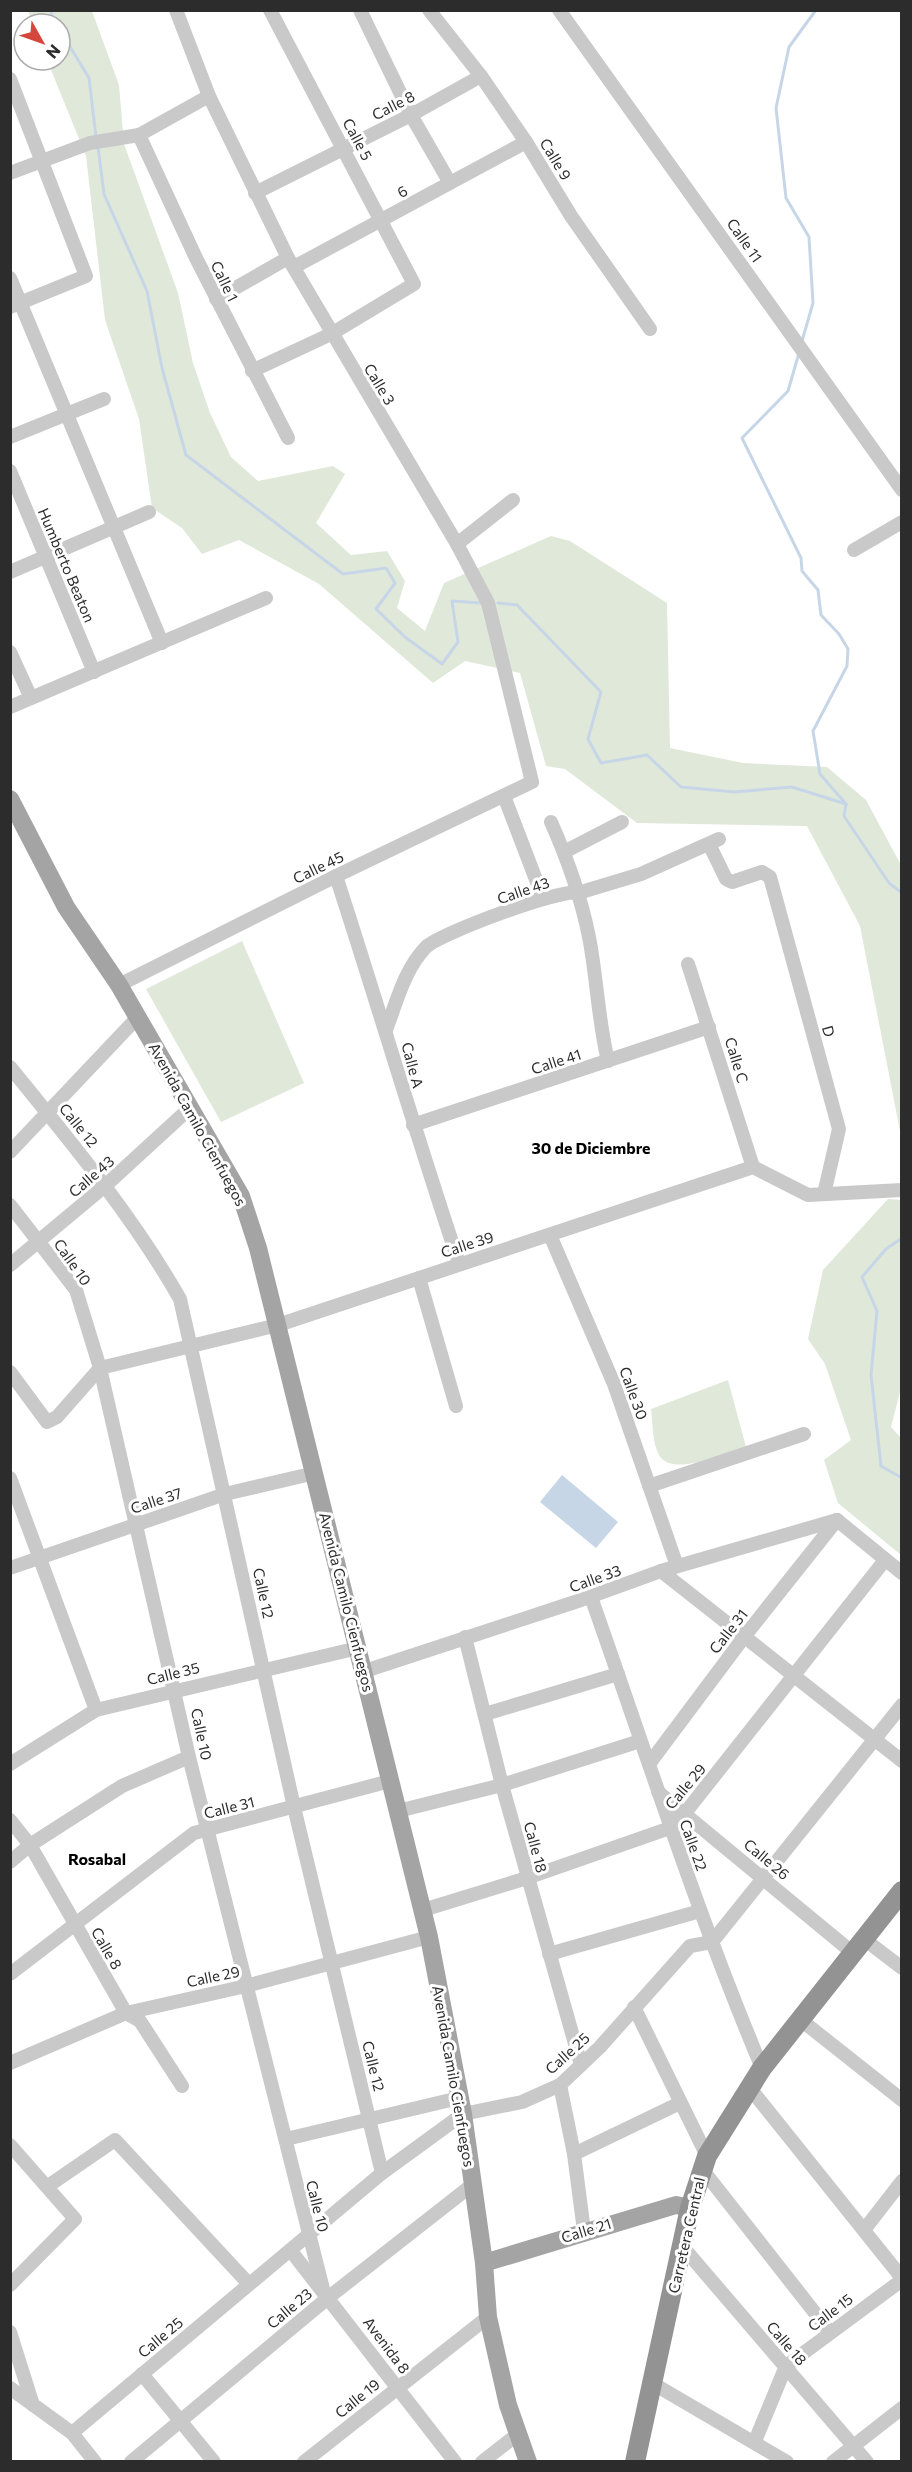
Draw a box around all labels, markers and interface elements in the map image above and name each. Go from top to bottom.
north arrow [12,12,72,72]
text: N [43,41,65,63]
street label: Calle 8 [369,87,417,123]
street label: Calle 5 [339,115,377,163]
street label: Calle 9 [537,135,575,183]
street label: 6 [394,181,410,201]
street label: Calle 11 [723,215,767,265]
street label: Calle 1 [207,258,243,304]
street label: Calle 3 [361,360,399,408]
street label: Humberto Beaton [35,505,99,625]
street label: Calle 45 [290,847,346,887]
street label: Calle 43 [494,873,552,907]
street label: D [819,1023,839,1039]
street label: Calle C [722,1035,752,1085]
street label: Avenida Camilo Cienfuegos [145,1039,251,1209]
street label: Calle A [398,1040,428,1090]
street label: Calle 41 [529,1044,583,1078]
street label: Calle 12 [56,1099,102,1151]
district label: 30 de Diciembre [532,1138,650,1157]
street label: Calle 43 [65,1151,117,1201]
street label: Calle 39 [438,1227,496,1261]
street label: Calle 10 [51,1235,95,1289]
street label: Calle 30 [616,1364,652,1422]
street label: Calle 37 [128,1483,184,1517]
street label: Avenida Camilo Cienfuegos [316,1510,378,1694]
street label: Calle 33 [567,1560,623,1596]
street label: Calle 12 [250,1566,278,1620]
street label: Calle 31 [705,1605,751,1657]
street label: Calle 35 [145,1658,201,1688]
street label: Calle 10 [188,1706,216,1762]
street label: Calle 29 [661,1760,709,1812]
street label: Calle 31 [202,1792,256,1822]
street label: Calle 22 [676,1817,712,1873]
street label: Calle 18 [521,1820,551,1874]
street label: Calle 26 [741,1835,793,1883]
district label: Rosabal [68,1849,126,1868]
street label: Calle 8 [88,1924,126,1972]
street label: Calle 29 [185,1962,241,1990]
street label: Avenida Camilo Cienfuegos [429,1984,479,2168]
street label: Calle 25 [541,2028,593,2078]
street label: Calle 12 [359,2039,389,2093]
street label: Carretera Central [664,2175,708,2295]
street label: Calle 10 [303,2178,333,2234]
street label: Calle 21 [559,2214,613,2246]
street label: Calle 23 [263,2284,315,2332]
street label: Calle 15 [804,2289,856,2335]
street label: Calle 25 [134,2313,186,2361]
street label: Avenida 8 [360,2313,414,2377]
street label: Calle 18 [763,2317,811,2369]
street label: Calle 19 [331,2375,383,2421]

